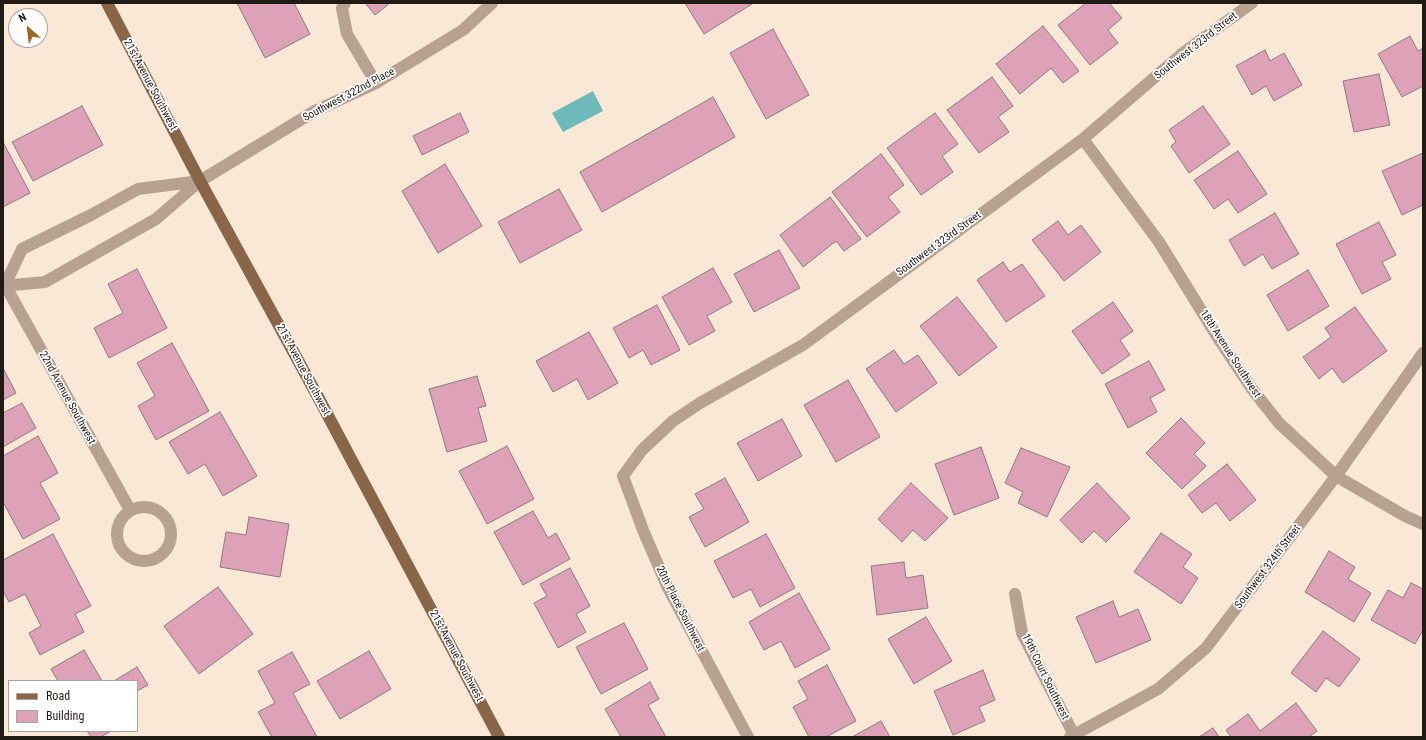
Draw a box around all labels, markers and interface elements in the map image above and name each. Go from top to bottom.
north arrow [8,8,48,48]
street label: Southwest 323rd Street [1152,10,1240,82]
text: N [17,11,29,25]
street label: 21st Avenue Southwest [120,37,180,133]
street label: Southwest 322nd Place [301,65,397,125]
street label: Southwest 323rd Street [894,209,984,279]
street label: 18th Avenue Southwest [1197,308,1263,400]
street label: 21st Avenue Southwest [273,322,333,418]
street label: 22nd Avenue Southwest [36,349,98,447]
street label: Southwest 324th Street [1232,523,1304,611]
street label: 20th Place Southwest [653,564,707,654]
street label: 21st Avenue Southwest [426,608,486,704]
street label: 19th Court Southwest [1018,632,1072,722]
legend [8,680,138,732]
text: Road [46,689,70,703]
text: Building [46,709,84,723]

